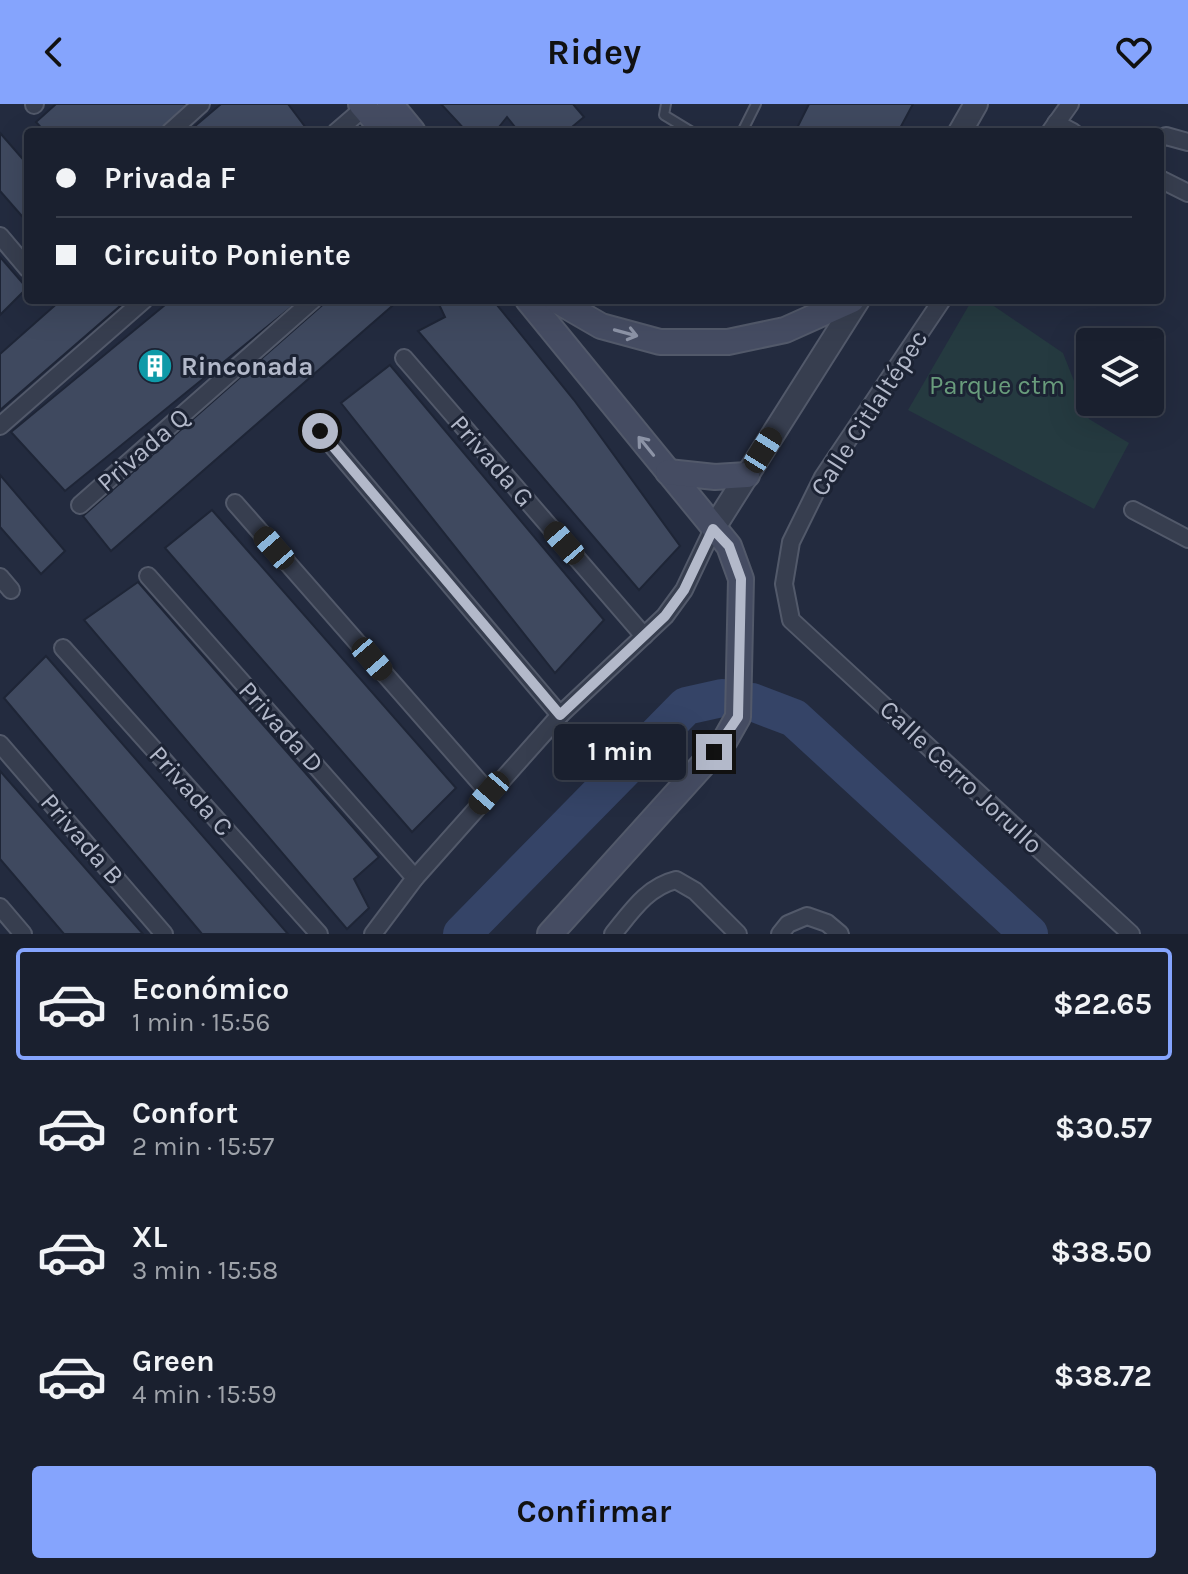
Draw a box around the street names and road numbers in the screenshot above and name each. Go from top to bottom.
street label: Calle Citlaltépec [804,324,934,502]
street label: Privada Q [91,402,195,498]
street label: Privada G [444,409,540,513]
street label: Privada D [232,675,330,779]
street label: Calle Cerro Jorullo [873,694,1049,860]
street label: Privada C [142,739,240,843]
street label: Privada B [34,787,130,891]

